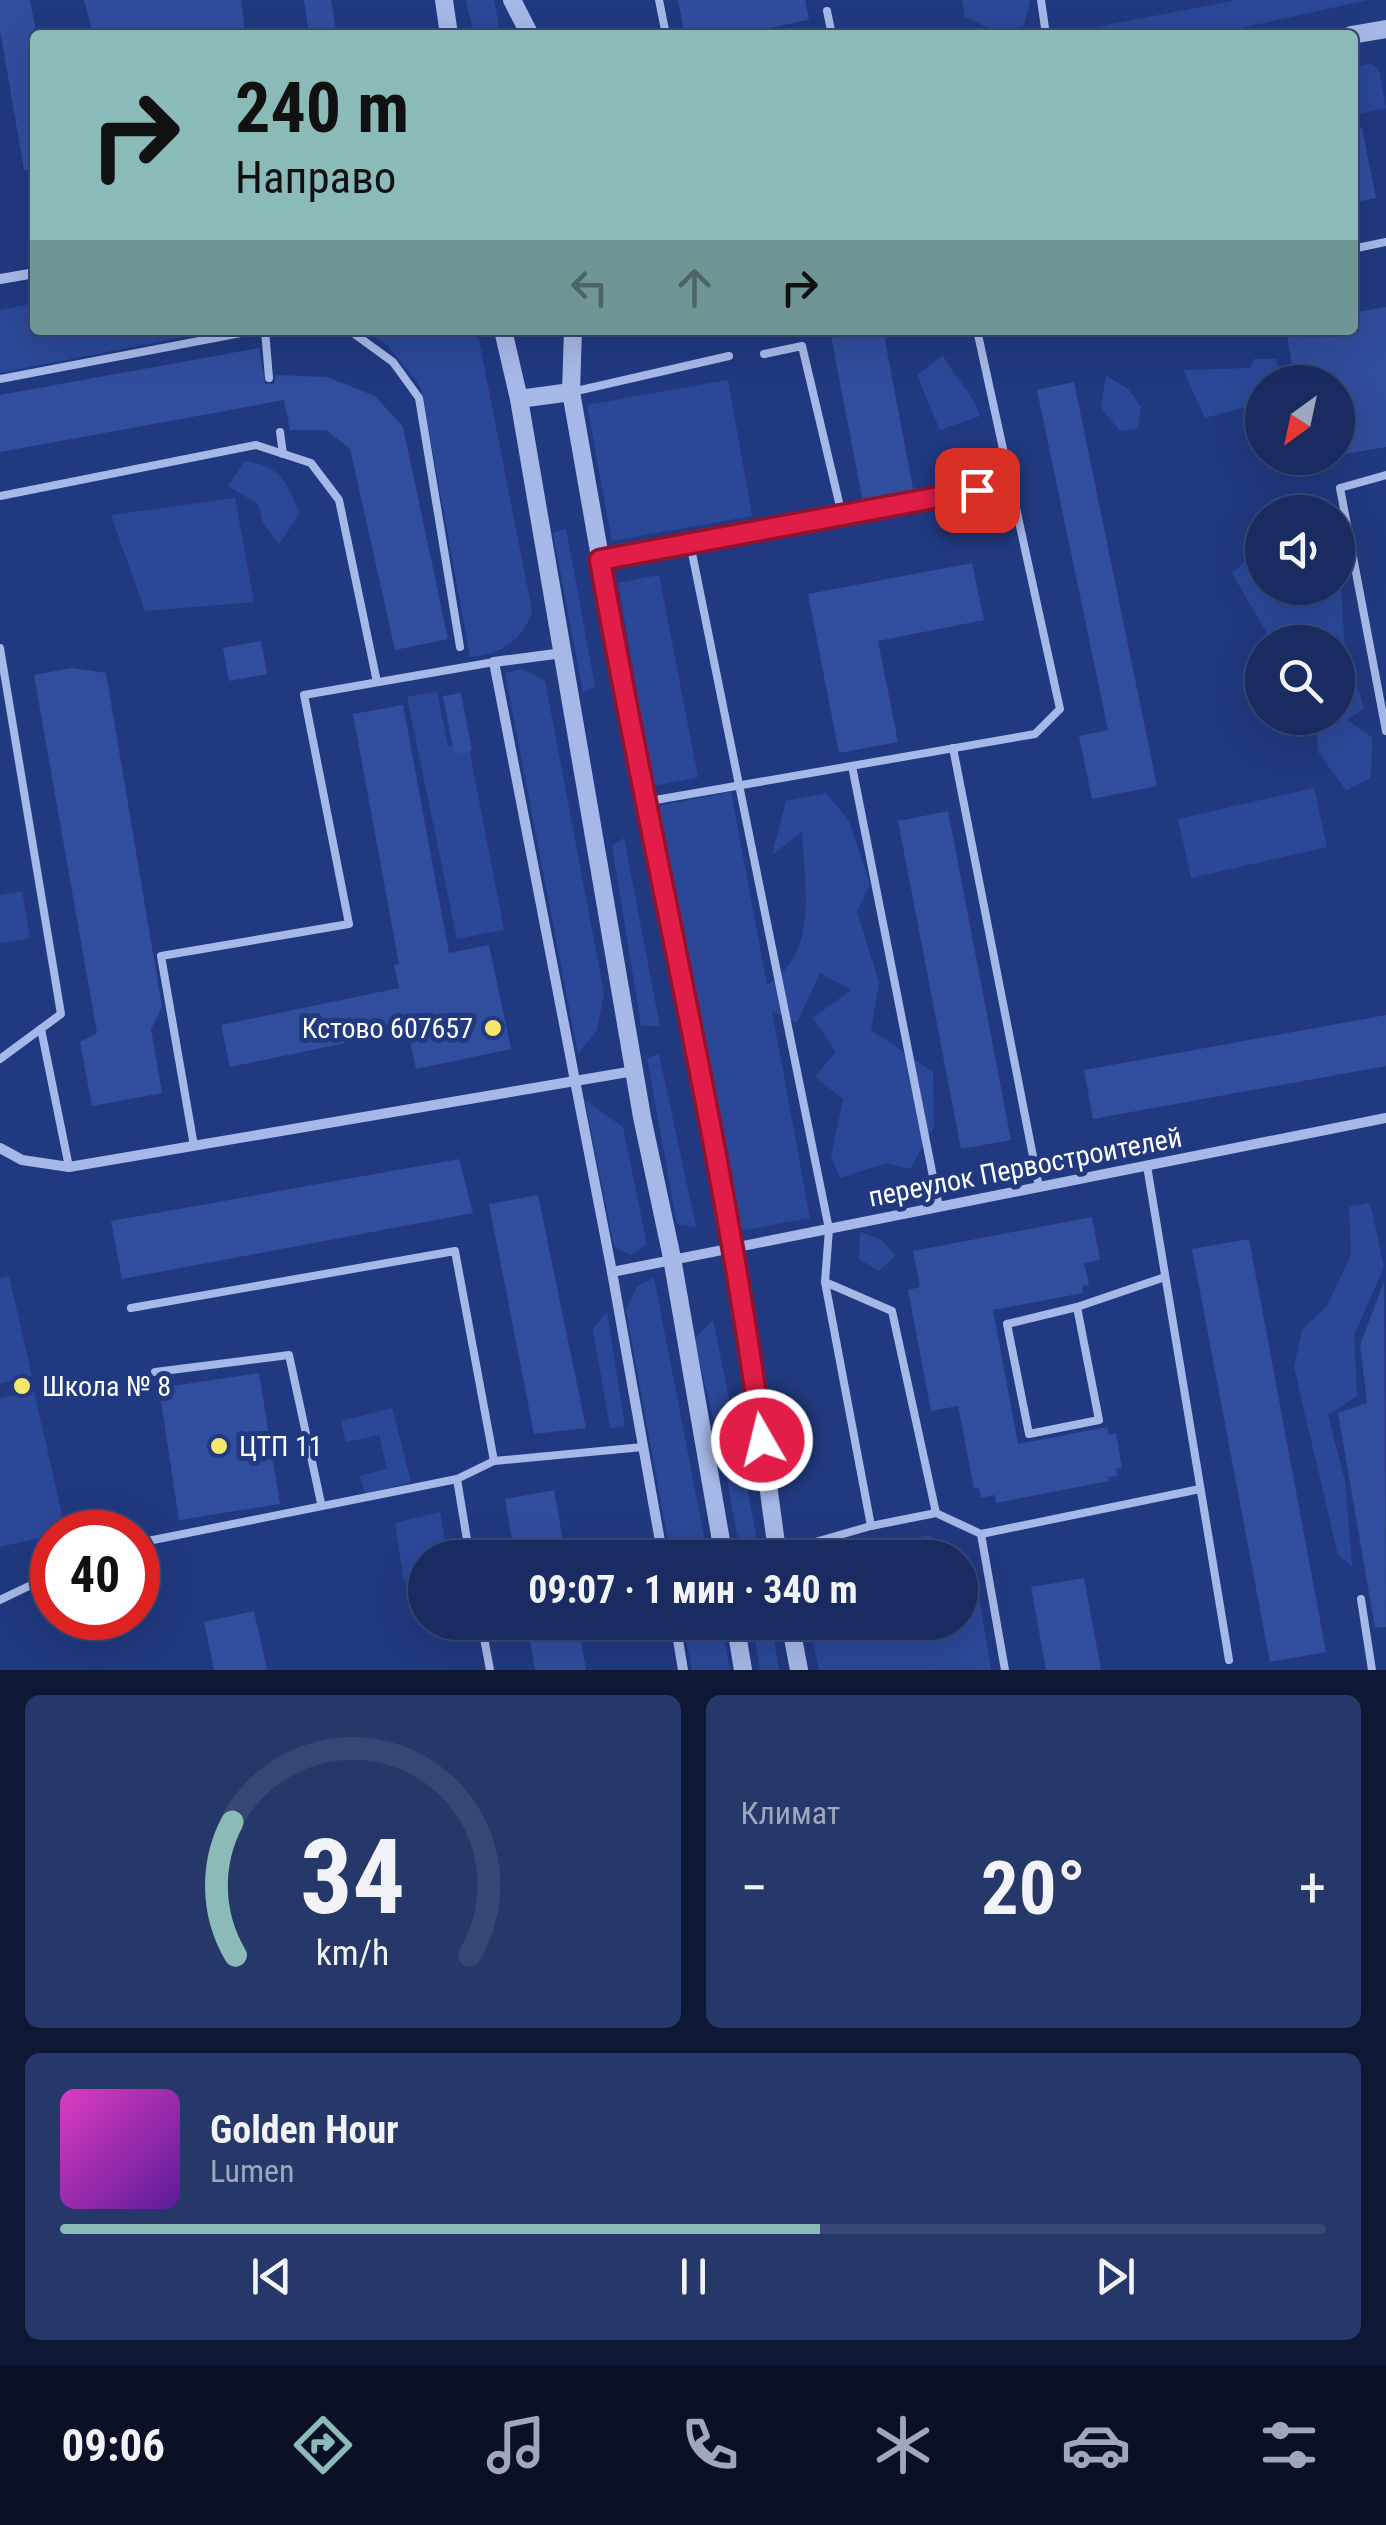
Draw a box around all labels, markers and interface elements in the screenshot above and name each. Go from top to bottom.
text: 240 m [235,67,409,149]
icon: right [70,70,200,200]
text: Направо [235,151,396,204]
icon: left [562,260,617,315]
icon: ahead [667,260,722,315]
icon: right [772,260,827,315]
north arrow [1245,365,1355,475]
map controls [1245,365,1355,735]
pin [935,448,1020,533]
icon: arrive [950,463,1005,518]
button: sound [1245,495,1355,605]
button: search [1245,625,1355,735]
place label: Кстово 607657 [302,1012,473,1045]
marker: Кстово 607657 [482,1017,504,1039]
street label: переулок Первостроителей [866,1120,1184,1214]
place label: Школа № 8 [42,1370,171,1403]
marker: Школа № 8 [11,1375,33,1397]
position arrow [710,1388,814,1492]
place label: ЦТП 11 [239,1430,323,1463]
marker: ЦТП 11 [208,1435,230,1457]
speed limit sign: 40 [30,1510,160,1640]
text: 09:07 · 1 мин · 340 m [528,1568,858,1612]
text: Климат [741,1794,840,1832]
text: 34 [300,1817,405,1938]
text: 20° [981,1844,1086,1932]
text: − [741,1856,768,1920]
text: + [1299,1856,1326,1920]
text: km/h [316,1932,390,1974]
text: Golden Hour [210,2108,399,2152]
text: Lumen [210,2152,295,2190]
icon: previous [244,2249,299,2304]
icon: pause [666,2249,721,2304]
icon: next [1088,2249,1143,2304]
icon: directions [288,2410,358,2480]
icon: music [481,2410,551,2480]
icon: phone [675,2410,745,2480]
icon: climate [868,2410,938,2480]
icon: car [1061,2410,1131,2480]
icon: filters [1254,2410,1324,2480]
text: 09:06 [62,2419,165,2472]

